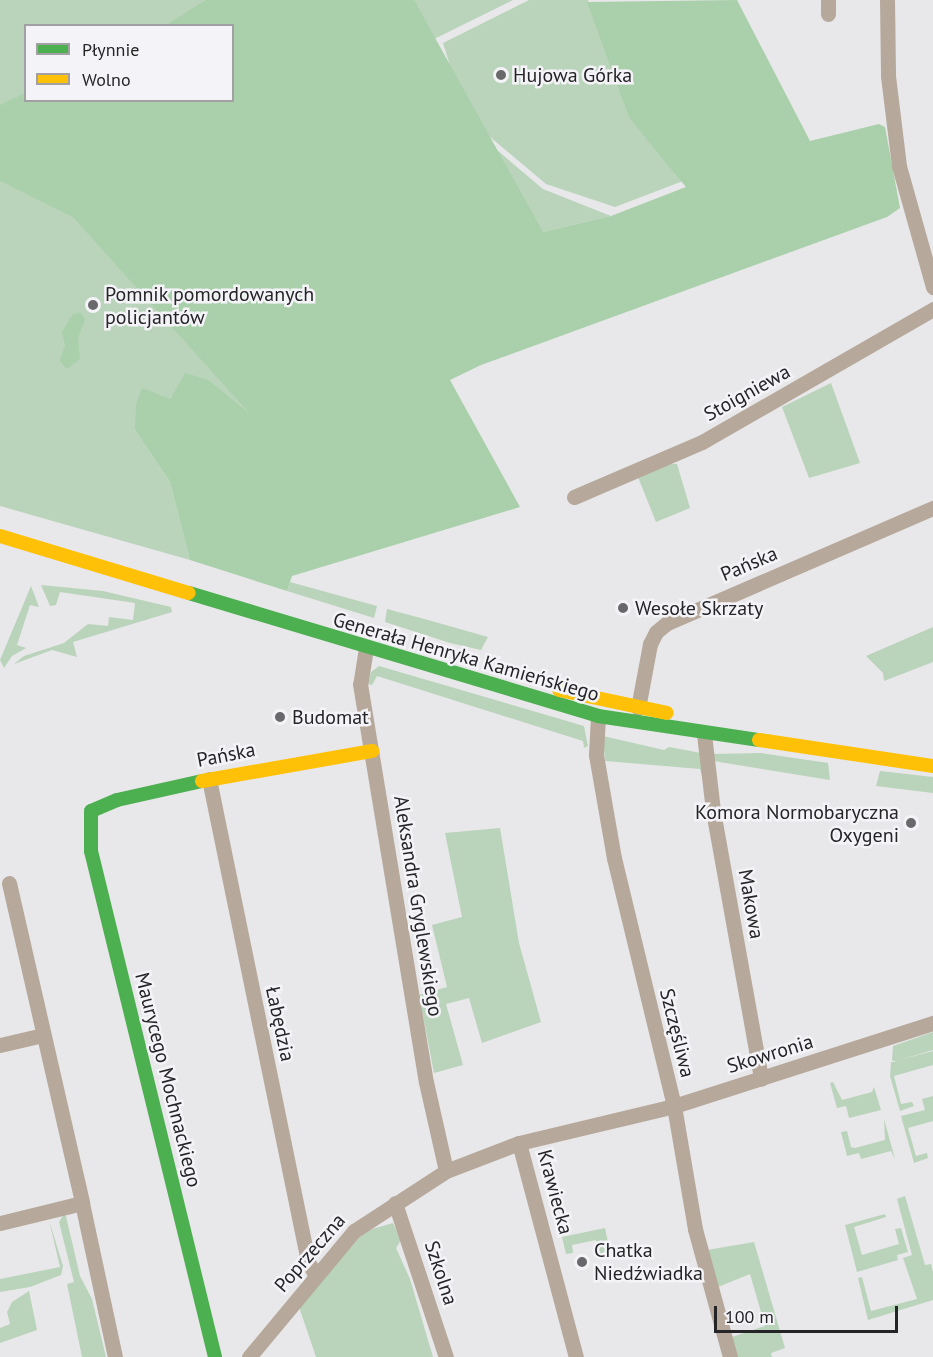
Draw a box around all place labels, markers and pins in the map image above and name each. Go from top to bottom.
place label: Hujowa Górka [513,63,632,87]
marker: Hujowa Górka [494,68,508,82]
place label: Pomnik pomordowanych policjantów [105,282,315,329]
marker: Pomnik pomordowanych policjantów [86,298,100,312]
place label: Wesołe Skrzaty [635,596,763,620]
marker: Wesołe Skrzaty [616,601,630,615]
place label: Budomat [292,705,369,729]
marker: Budomat [273,710,287,724]
place label: Komora Normobaryczna Oxygeni [695,800,899,847]
marker: Komora Normobaryczna Oxygeni [904,816,918,830]
place label: Chatka Niedźwiadka [594,1238,703,1285]
marker: Chatka Niedźwiadka [575,1255,589,1269]

